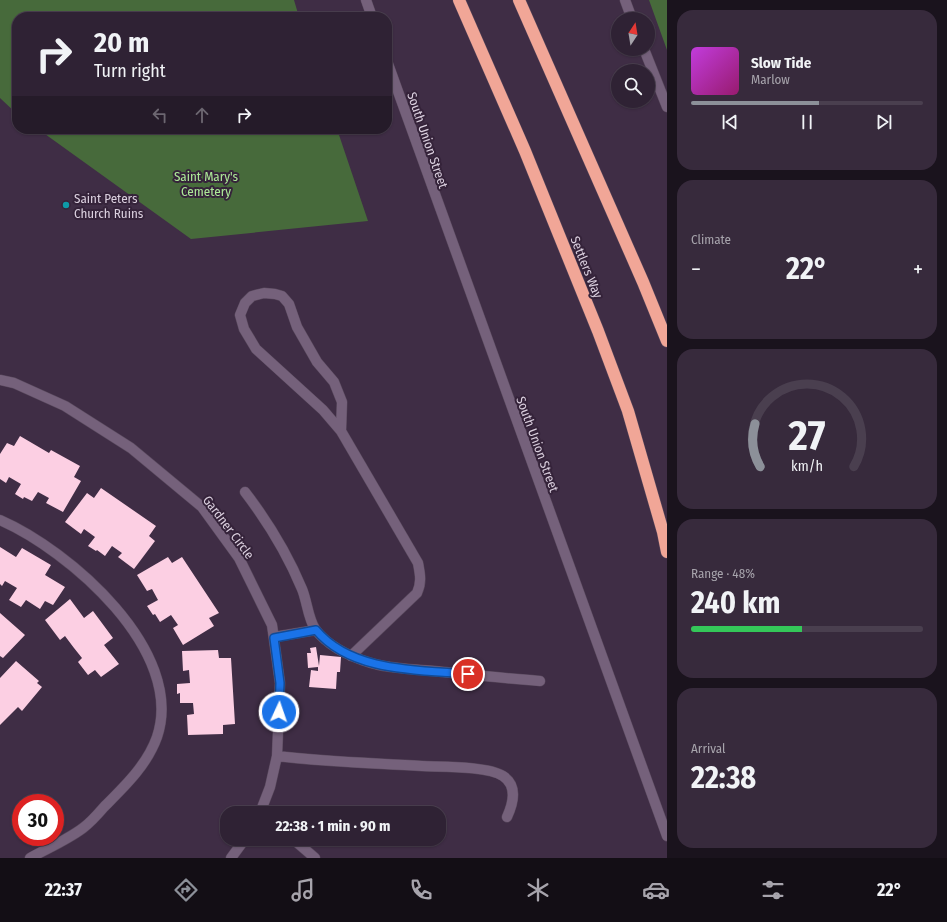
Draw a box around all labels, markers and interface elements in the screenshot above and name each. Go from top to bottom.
north arrow [611,12,655,56]
map controls [611,12,655,108]
text: 20 m [94,26,149,59]
icon: right [28,28,80,80]
text: Slow Tide [751,54,811,72]
text: Turn right [94,60,166,82]
button: search [611,64,655,108]
text: Marlow [751,72,790,87]
street label: South Union Street [404,90,451,191]
icon: left [149,104,171,126]
icon: ahead [191,104,213,126]
icon: right [233,104,255,126]
icon: previous [719,111,741,133]
icon: pause [796,111,818,133]
icon: next [873,111,895,133]
park label: Saint Mary's Cemetery [174,169,239,199]
place label: Saint Peters Church Ruins [74,191,144,221]
marker: Saint Peters Church Ruins [61,200,71,210]
text: Climate [691,232,731,247]
street label: Settlers Way [567,234,606,300]
text: 22° [786,251,828,287]
text: − [691,256,701,283]
text: + [913,256,923,283]
street label: South Union Street [513,394,562,495]
text: 27 [788,411,826,461]
text: km/h [791,458,823,475]
street label: Gardner Circle [200,493,257,562]
text: Range · 48% [691,566,755,581]
text: 240 km [691,585,781,621]
pin [451,657,485,691]
icon: arrive [457,663,479,685]
position arrow [258,691,300,733]
text: Arrival [691,741,725,756]
text: 22:38 [691,760,756,796]
speed limit sign: 30 [12,794,64,846]
text: 22:38 · 1 min · 90 m [275,817,391,835]
icon: directions [172,876,200,904]
icon: music [289,876,317,904]
icon: phone [407,876,435,904]
icon: climate [524,876,552,904]
icon: car [642,876,670,904]
icon: filters [759,876,787,904]
text: 22:37 [45,879,82,901]
text: 22° [877,879,902,901]

